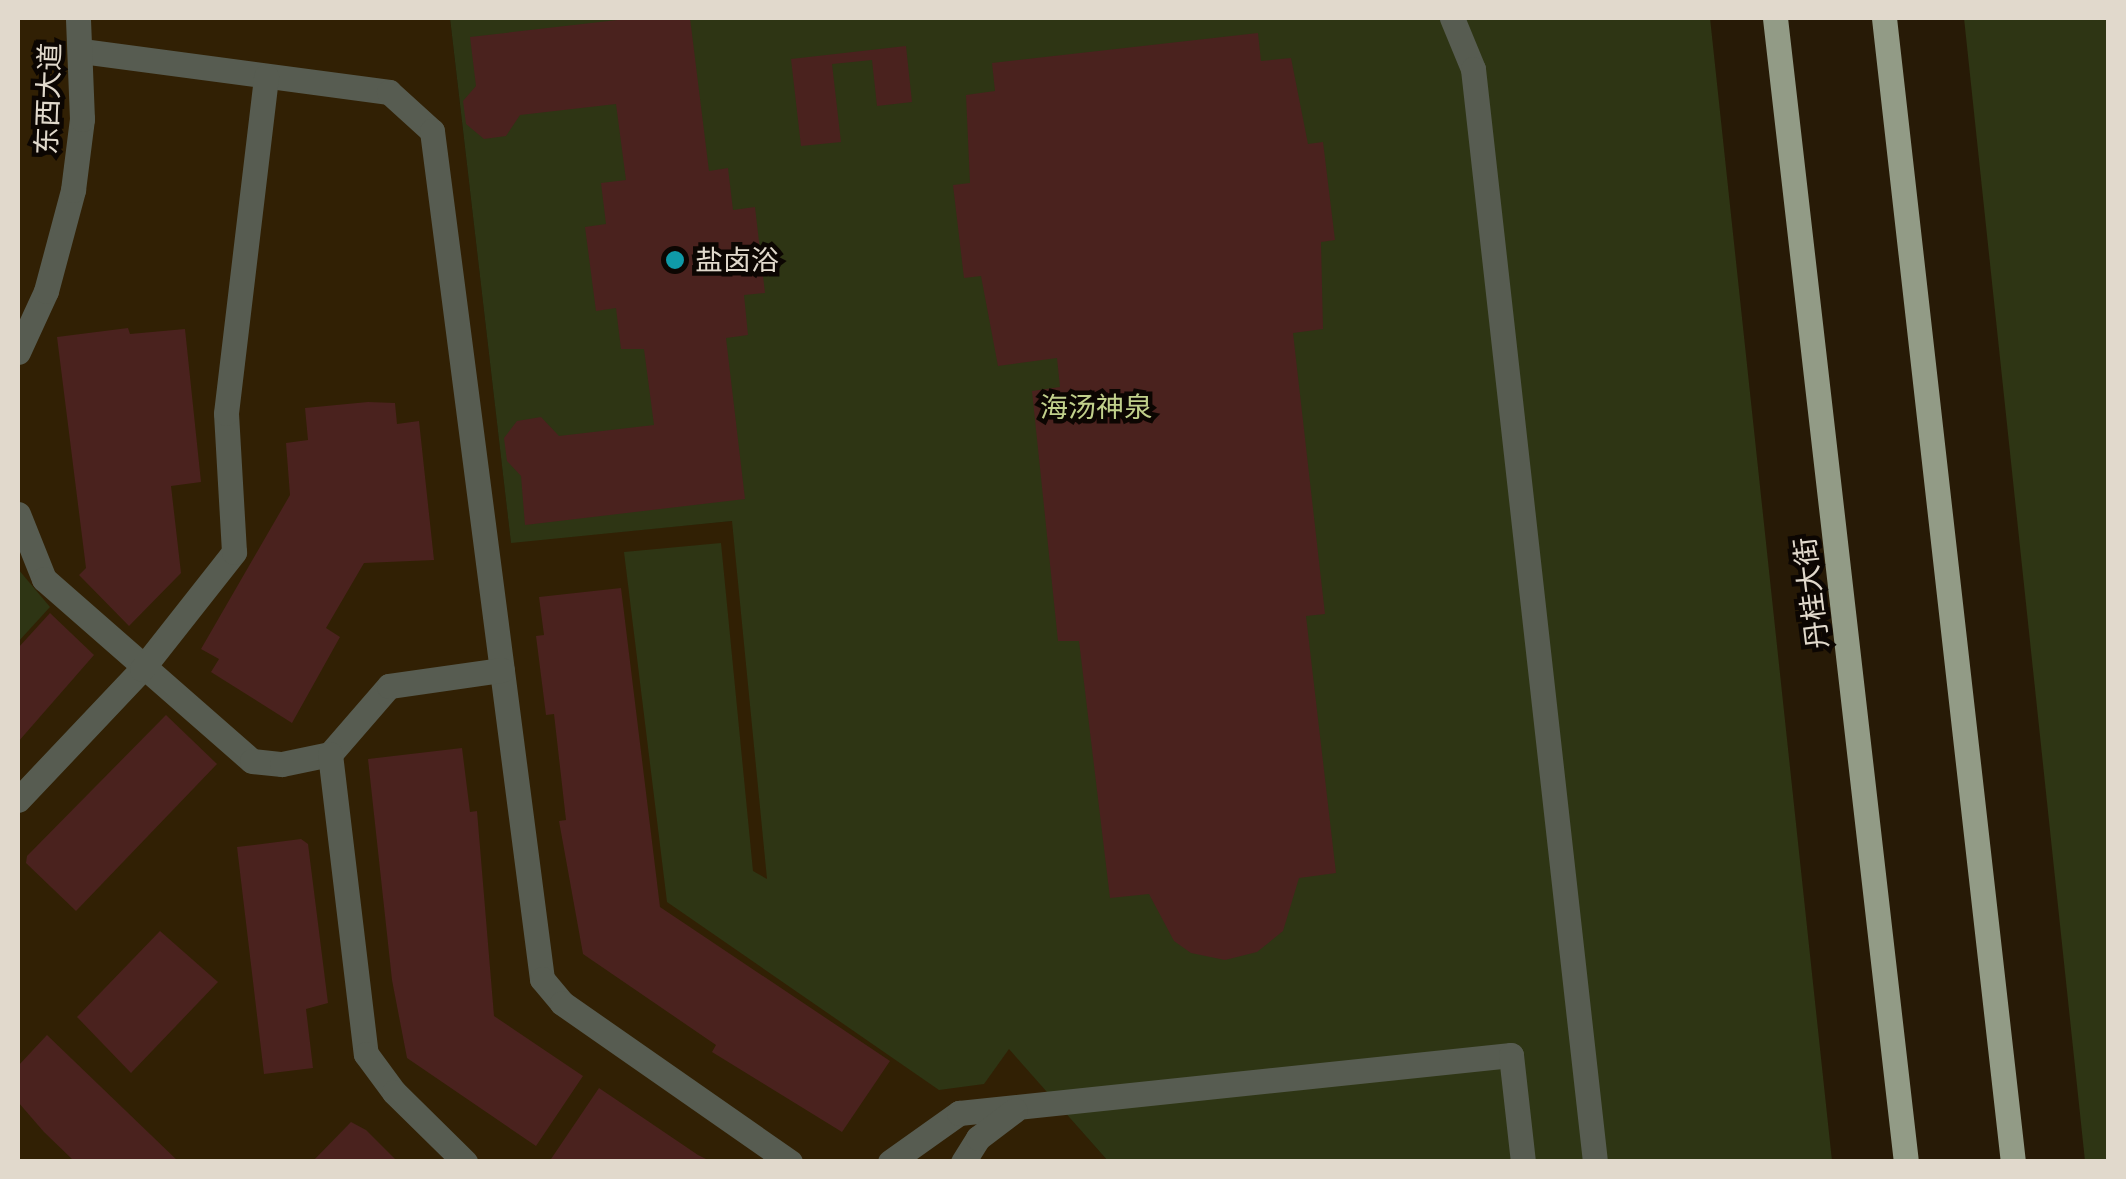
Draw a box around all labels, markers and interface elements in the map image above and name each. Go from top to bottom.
street label: 东西大道 [29,42,67,156]
place label: 盐卤浴 [695,243,779,277]
marker: 盐卤浴 [664,249,686,271]
park label: 海汤神泉 [1040,390,1152,424]
street label: 丹桂大街 [1788,535,1834,651]

